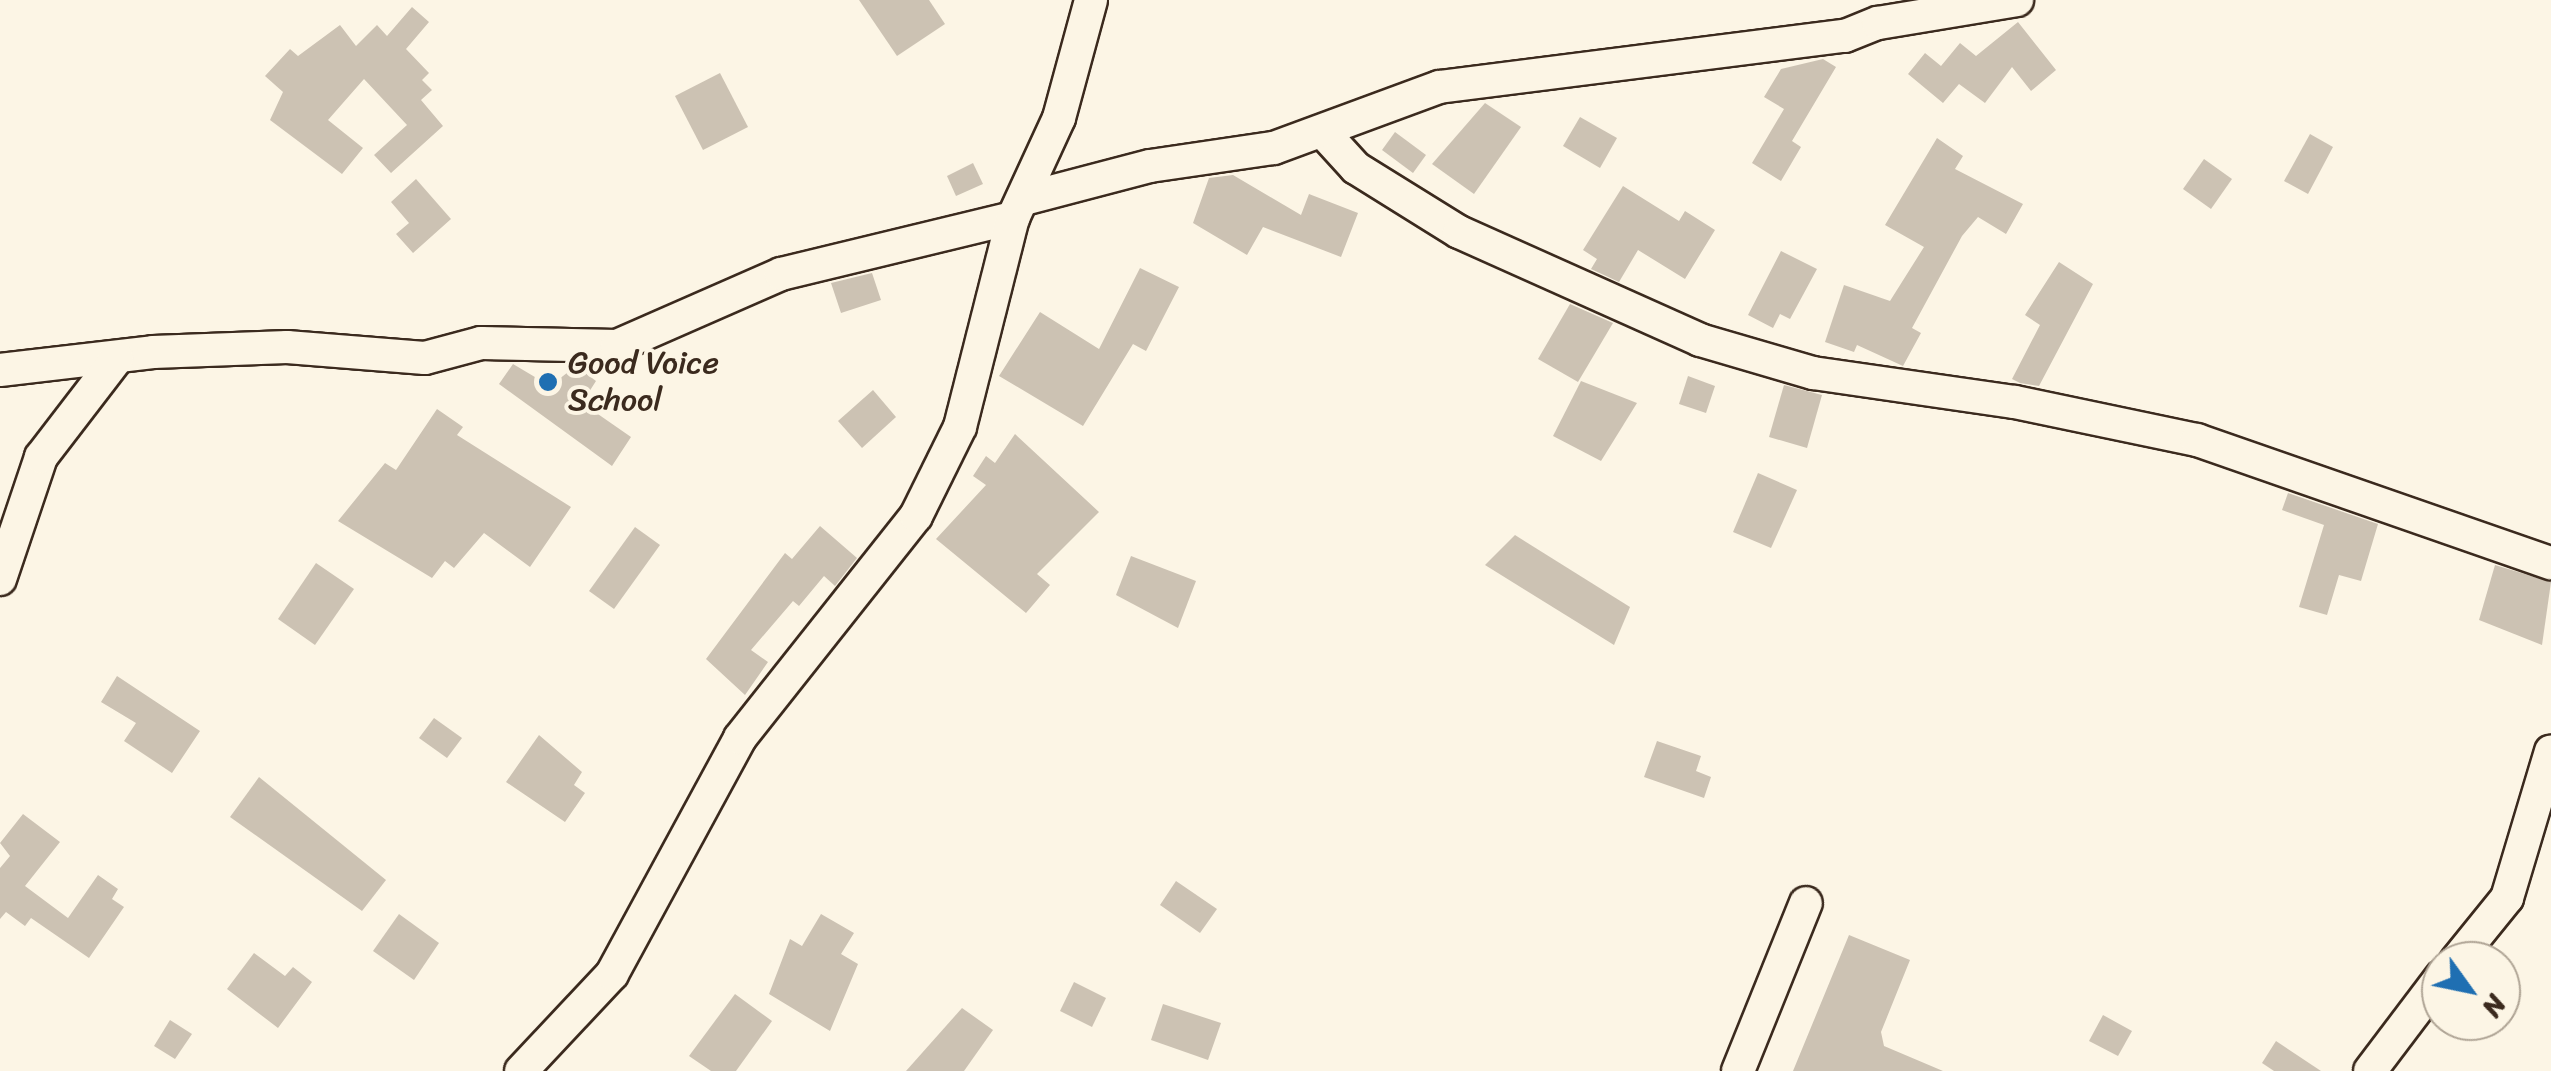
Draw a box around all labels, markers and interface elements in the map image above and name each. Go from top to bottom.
place label: Good Voice School [568,345,718,420]
marker: Good Voice School [537,371,559,393]
north arrow [2421,941,2521,1041]
text: N [2469,985,2521,1028]

